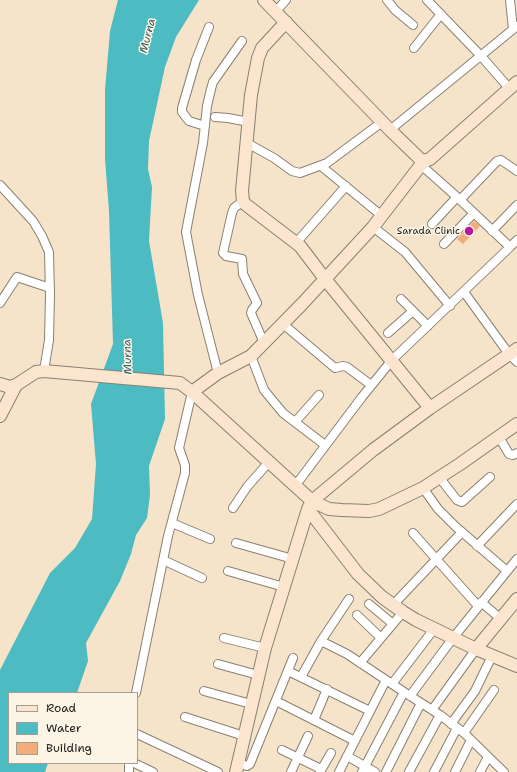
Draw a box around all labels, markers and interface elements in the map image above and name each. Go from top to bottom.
water label: Murna [137,17,159,55]
place label: Sarada Clinic [397,225,460,237]
marker: Sarada Clinic [463,225,475,237]
water label: Murna [121,339,135,375]
legend [8,692,138,764]
text: Road [46,700,76,716]
text: Water [46,720,81,736]
text: Building [46,740,92,756]

